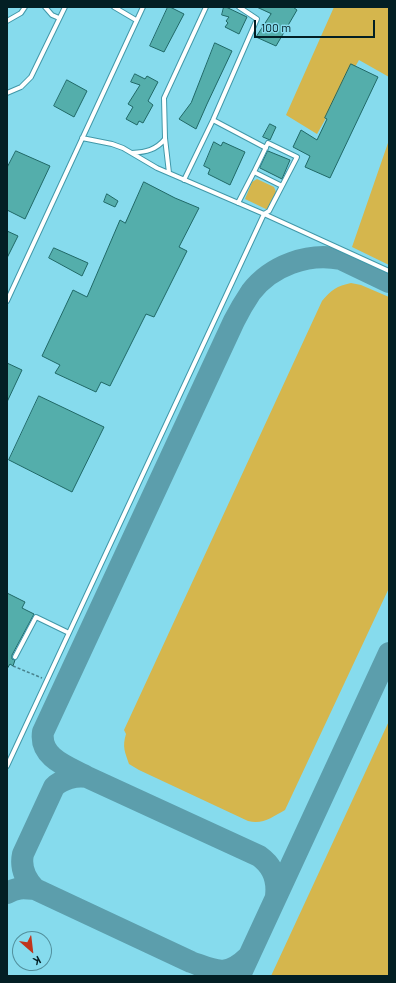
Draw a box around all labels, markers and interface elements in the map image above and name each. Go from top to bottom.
scale bar [256,12,377,38]
text: 100 m [261,20,291,34]
north arrow [12,931,52,971]
text: K [31,954,43,969]

